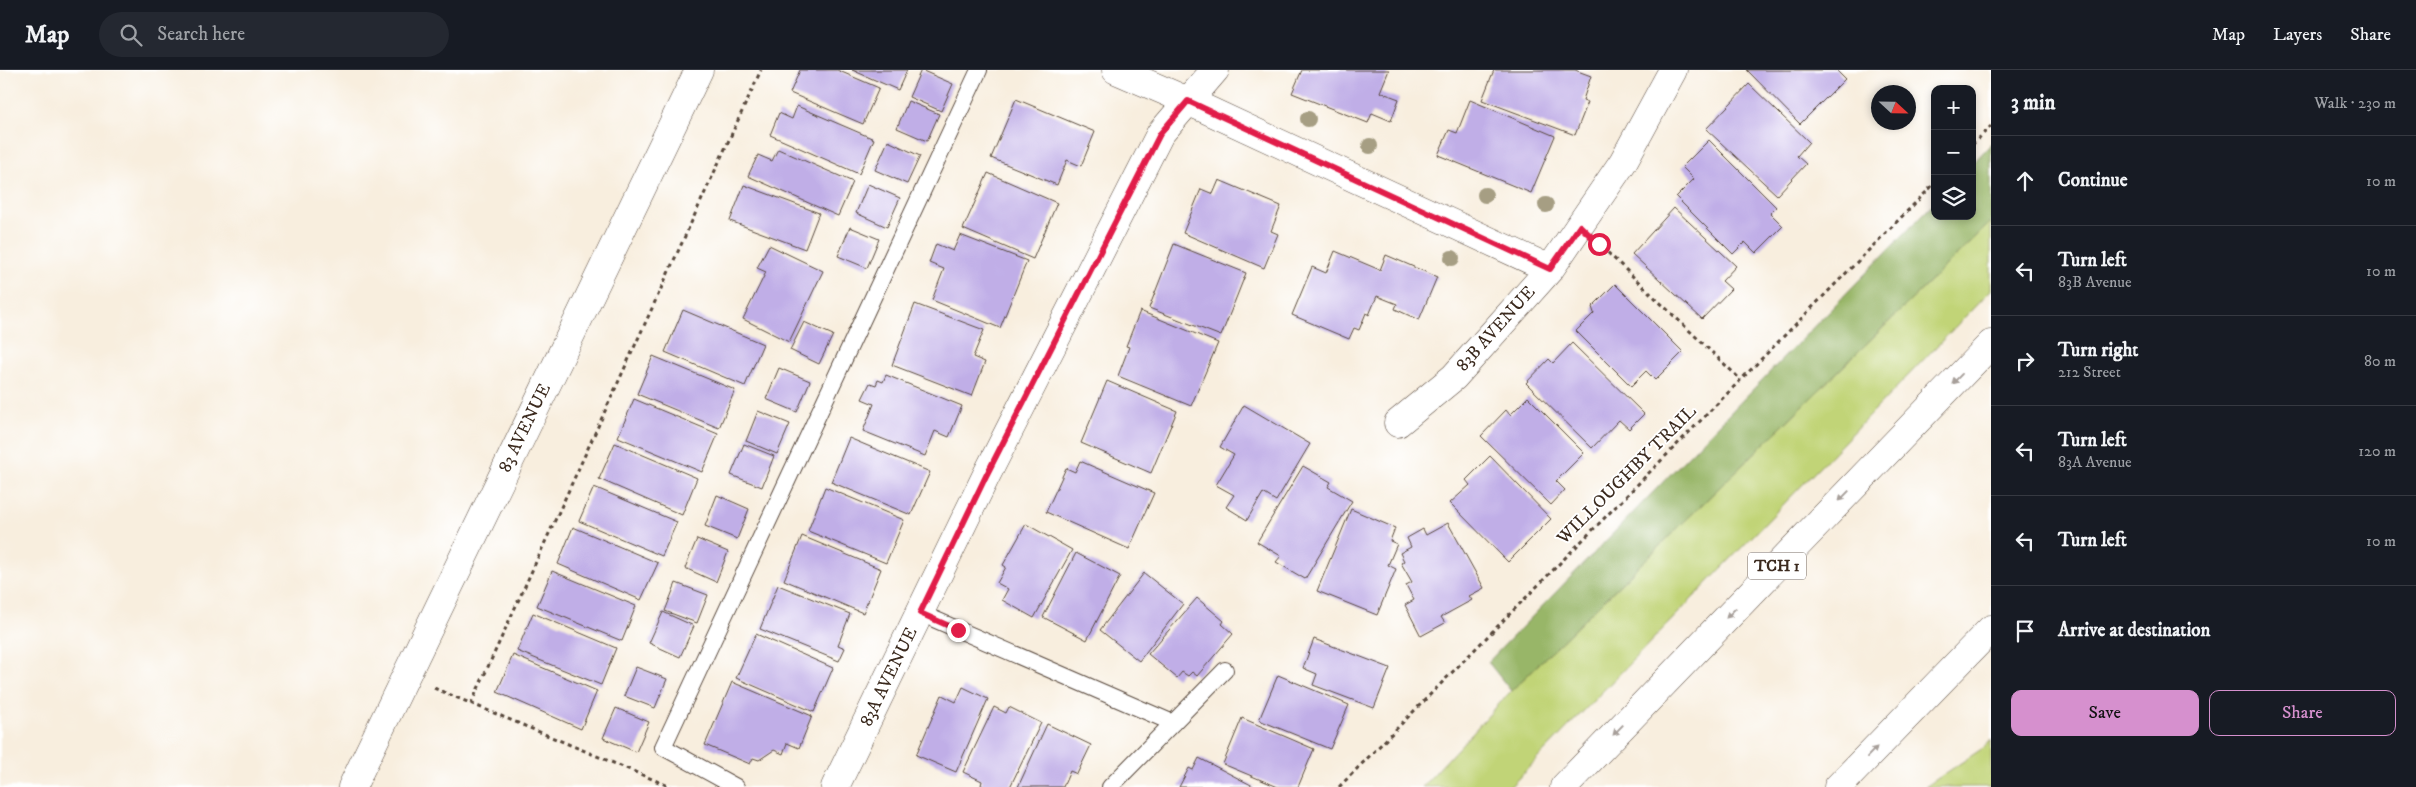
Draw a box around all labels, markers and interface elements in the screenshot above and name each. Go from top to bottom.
search box [99,12,449,57]
text: Map [25,20,69,50]
icon: search [117,21,145,49]
text: Search here [157,23,245,46]
text: Map [2212,24,2245,46]
text: Layers [2273,24,2322,46]
text: Share [2350,24,2391,46]
north arrow [1871,85,1916,130]
map controls [1931,85,1976,220]
button: + [1931,85,1976,130]
text: 3 min [2011,90,2056,116]
text: Walk · 230 m [2314,93,2396,113]
button: − [1931,130,1976,175]
icon: ahead [2011,167,2039,195]
text: Continue [2058,169,2128,192]
text: 10 m [2366,171,2396,191]
button: layers [1931,175,1976,220]
route start [1588,233,1611,256]
text: Turn left [2058,249,2127,272]
icon: left [2011,257,2039,285]
text: 10 m [2366,261,2396,281]
text: 83B Avenue [2058,272,2132,292]
street label: 83B AVENUE [1452,282,1540,376]
text: Turn right [2058,339,2138,362]
icon: right [2011,347,2039,375]
text: 80 m [2364,351,2396,371]
text: 212 Street [2058,362,2121,382]
one-way arrow [1951,373,1963,385]
street label: 83 AVENUE [494,380,556,476]
street label: WILLOUGHBY TRAIL [1552,401,1701,550]
text: Turn left [2058,429,2127,452]
icon: left [2011,437,2039,465]
text: 120 m [2358,441,2396,461]
text: 83A Avenue [2058,452,2132,472]
one-way arrow [1838,490,1850,502]
icon: left [2011,527,2039,555]
text: Turn left [2058,529,2127,552]
text: 10 m [2366,531,2396,551]
road number: TCH 1 [1748,552,1806,580]
one-way arrow [1725,607,1737,619]
icon: arrive [2011,617,2039,645]
route end [947,619,970,642]
text: Arrive at destination [2058,619,2210,642]
street label: 83A AVENUE [856,624,923,730]
button: Save [2011,690,2199,736]
button: Share [2209,690,2396,736]
one-way arrow [1613,724,1625,736]
one-way arrow [1866,746,1878,758]

